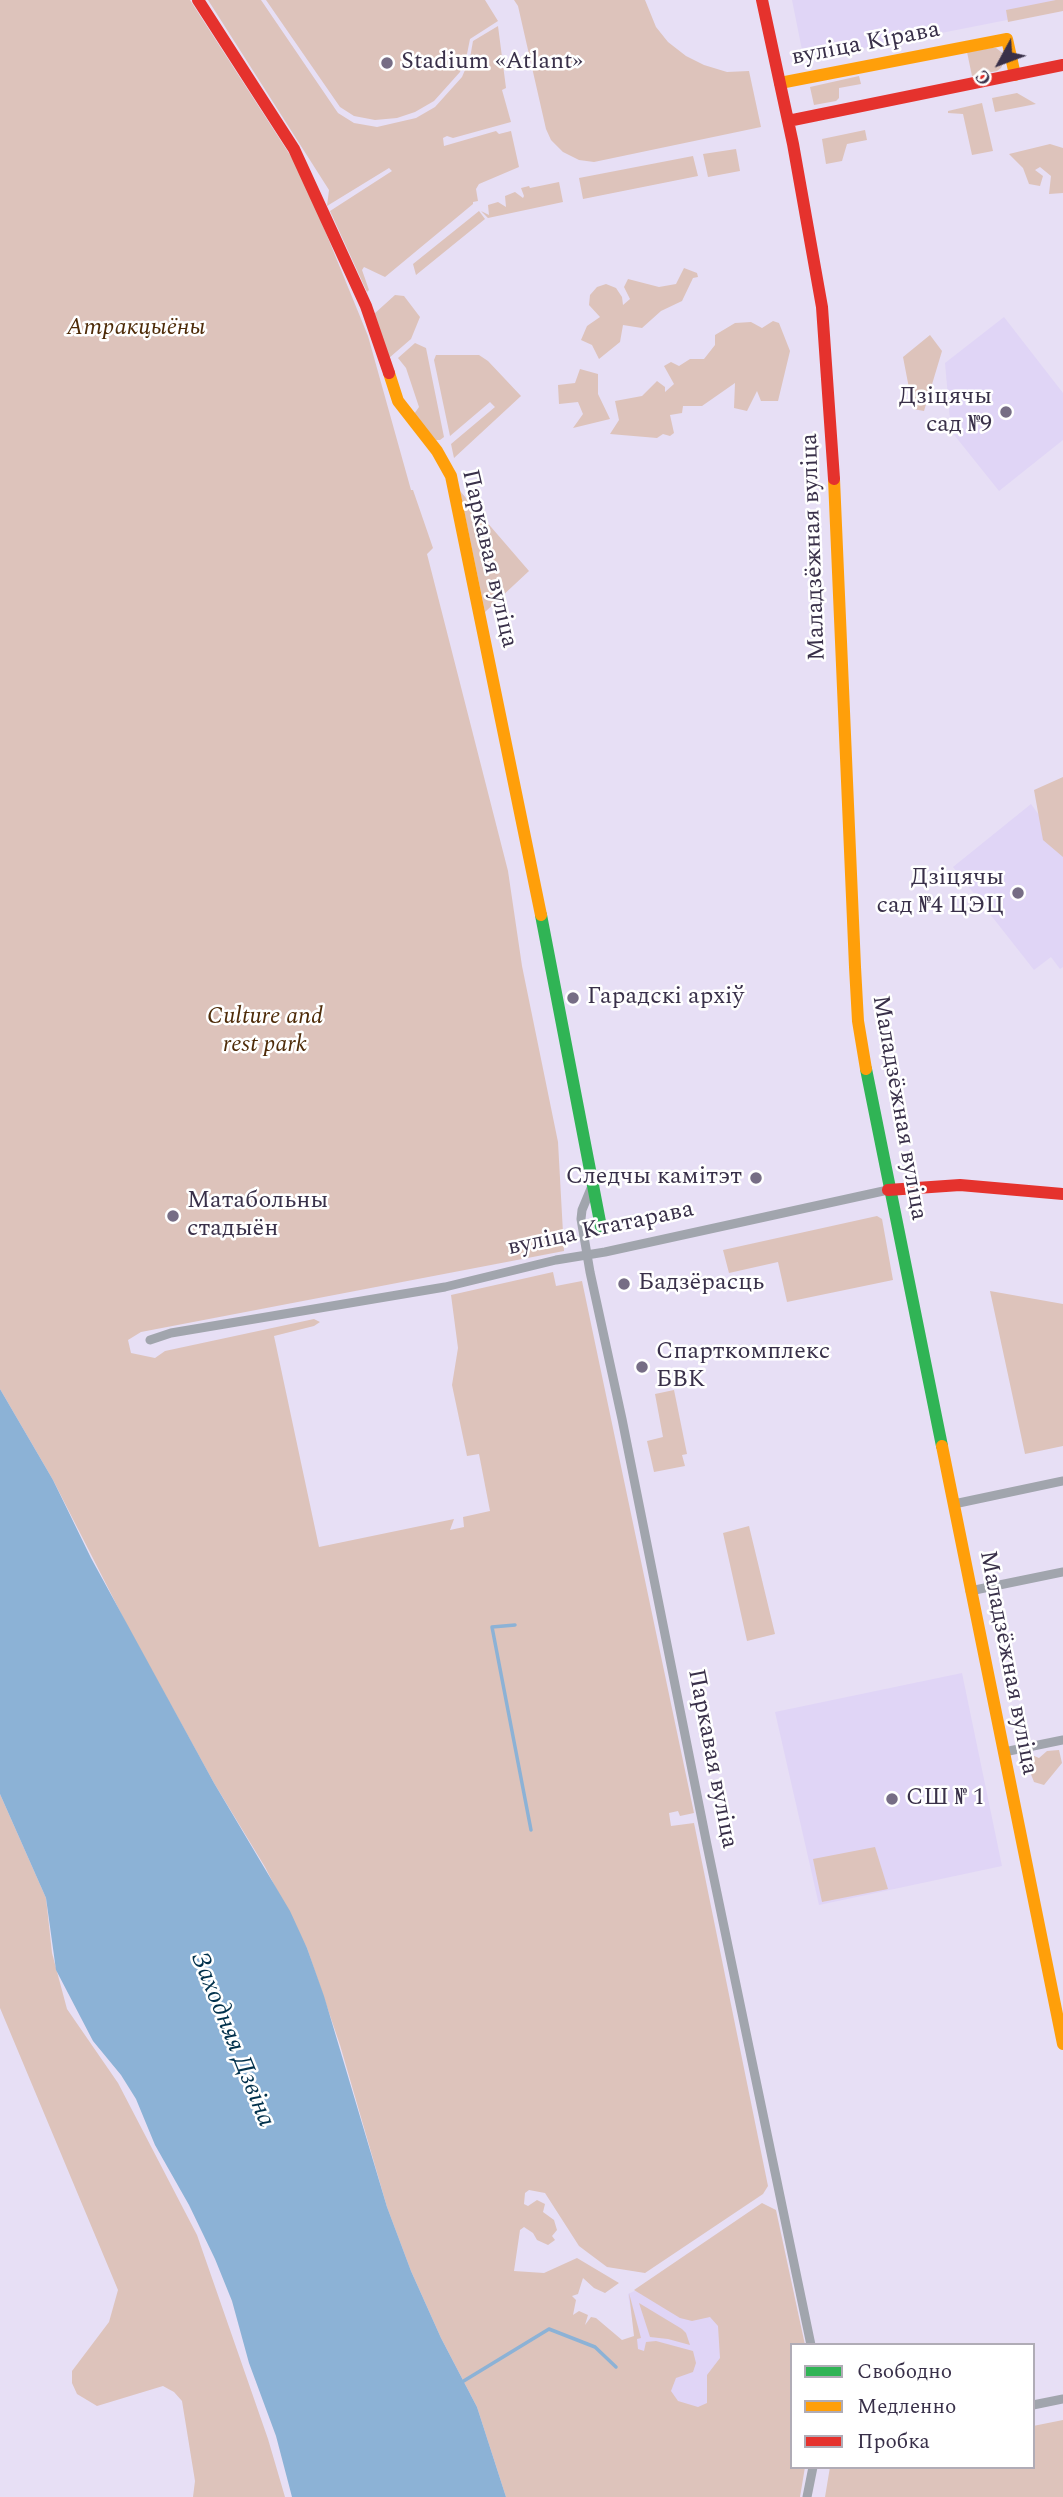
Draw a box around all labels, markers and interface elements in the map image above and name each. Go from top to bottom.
street label: вуліца Кірава [789,17,943,73]
north arrow [965,28,1035,98]
place label: Stadium «Atlant» [401,49,583,77]
marker: Stadium «Atlant» [379,55,395,71]
text: С [968,62,999,92]
park label: Атракцыёны [67,315,205,343]
place label: Дзіцячы сад №9 [899,384,992,440]
marker: Дзіцячы сад №9 [998,404,1014,420]
street label: Маладзёжная вуліца [797,433,833,661]
street label: Паркавая вуліца [453,467,523,651]
place label: Дзіцячы сад №4 ЦЭЦ [877,865,1004,921]
marker: Дзіцячы сад №4 ЦЭЦ [1010,885,1026,901]
place label: Гарадскі архіў [587,984,744,1012]
marker: Гарадскі архіў [565,990,581,1006]
street label: Маладзёжная вуліца [864,993,932,1223]
park label: Culture and rest park [207,1004,323,1060]
place label: Следчы камітэт [566,1164,742,1192]
marker: Следчы камітэт [748,1170,764,1186]
place label: Матабольны стадыён [187,1188,328,1244]
street label: вуліца Ктатарава [505,1196,697,1264]
marker: Матабольны стадыён [165,1208,181,1224]
place label: Бадзёрасць [638,1270,764,1298]
marker: Бадзёрасць [616,1276,632,1292]
place label: Спарткомплекс БВК [656,1339,830,1395]
marker: Спарткомплекс БВК [634,1359,650,1375]
street label: Маладзёжная вуліца [971,1548,1043,1778]
street label: Паркавая вуліца [679,1667,743,1851]
place label: СШ № 1 [906,1785,985,1813]
marker: СШ № 1 [884,1791,900,1807]
water label: Заходняя Дзвіна [182,1948,280,2132]
legend [790,2343,1035,2469]
text: Свободно [857,2356,952,2388]
text: Медленно [857,2391,956,2423]
text: Пробка [857,2426,930,2458]

